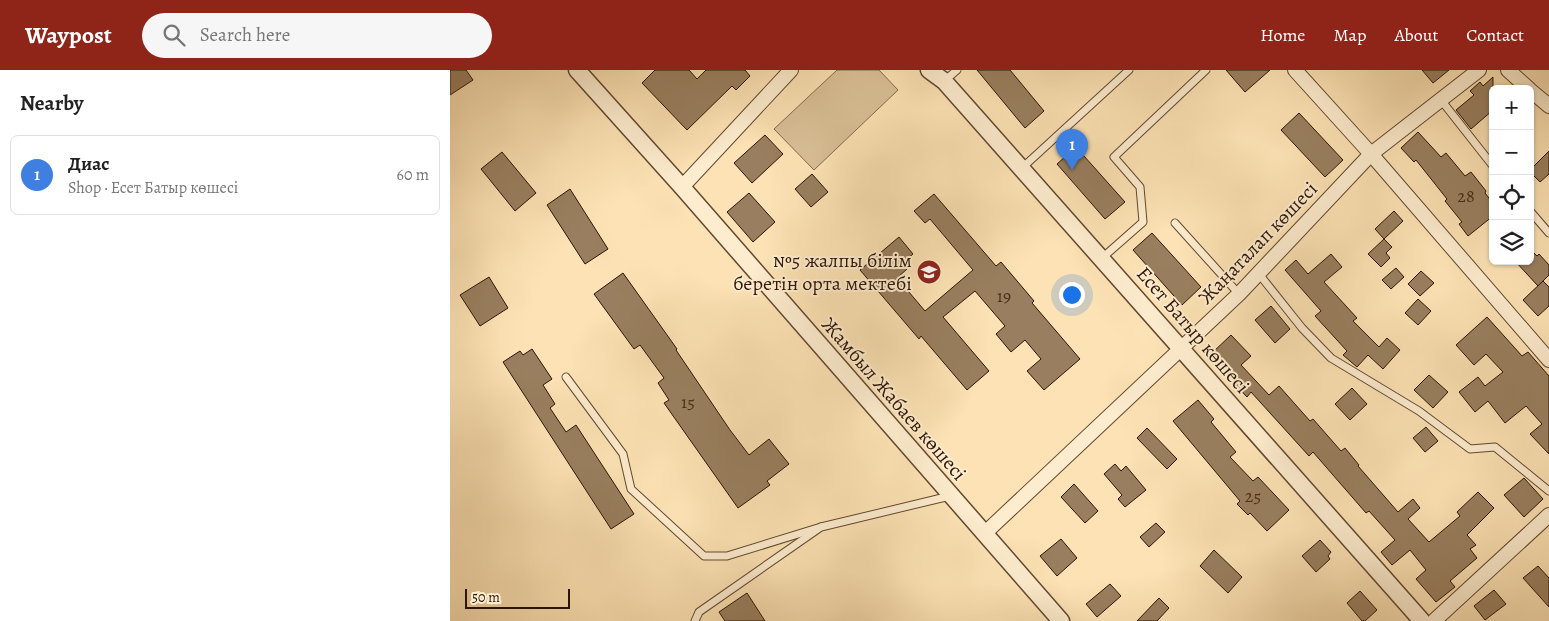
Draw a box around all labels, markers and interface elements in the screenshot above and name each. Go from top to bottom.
search box [142,13,492,58]
text: Waypost [25,19,112,51]
icon: search [160,21,188,49]
text: Search here [200,22,290,48]
text: Home [1260,23,1305,47]
text: Map [1333,23,1366,47]
text: About [1394,23,1438,47]
text: Contact [1466,23,1524,47]
map controls [1489,85,1534,265]
button: + [1489,85,1534,130]
text: Nearby [20,89,83,117]
pin: 1 [1056,129,1088,170]
button: − [1489,130,1534,175]
text: Диас [68,151,110,177]
text: 1 [34,164,40,186]
text: 60 m [397,164,429,186]
button: locate [1489,175,1534,220]
street label: Жаңаталап көшесі [1192,176,1324,310]
text: Shop · Есет Батыр көшесі [68,177,238,199]
house number: 28 [1457,184,1475,208]
button: layers [1489,220,1534,265]
place label: №5 жалпы білім беретін орта мектебі [733,247,912,297]
school or university icon: №5 жалпы білім беретін орта мектебі [916,259,942,285]
street label: Есет Батыр көшесі [1131,261,1255,399]
your location [1059,282,1085,308]
house number: 19 [997,284,1011,308]
street label: Жамбыл Жабаев көшесі [816,312,972,486]
house number: 15 [681,390,695,414]
house number: 25 [1245,484,1261,508]
scale bar [465,586,570,609]
text: 50 m [472,588,500,607]

